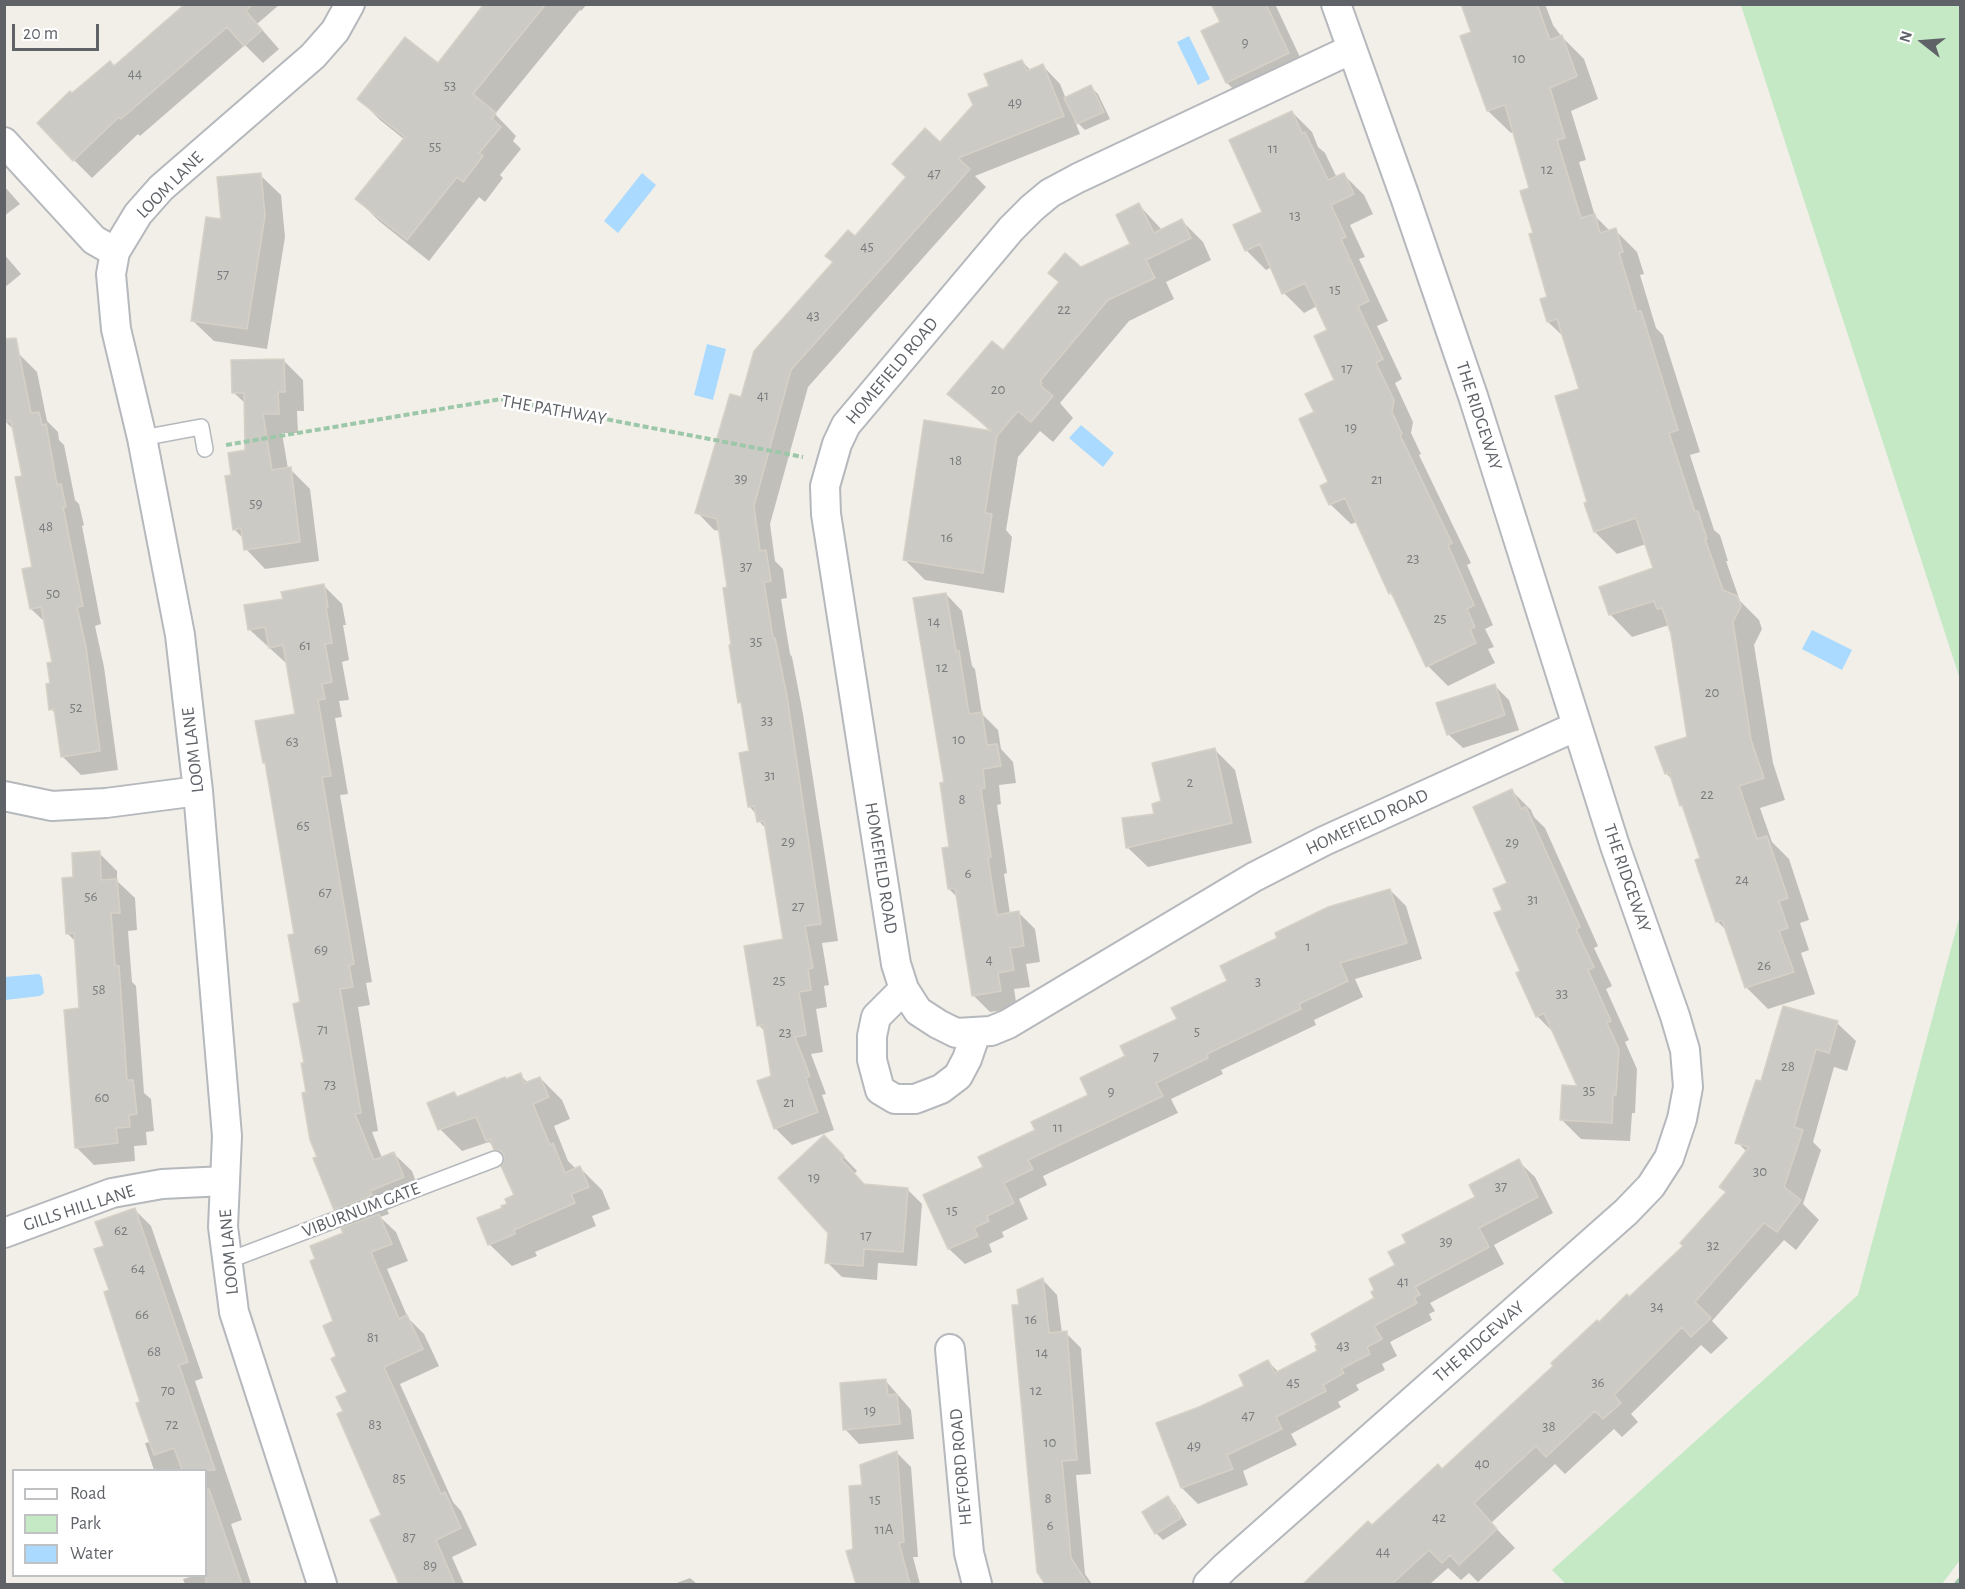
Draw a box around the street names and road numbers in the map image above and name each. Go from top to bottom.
street label: LOOM LANE [132,147,208,223]
street label: HOMEFIELD ROAD [841,313,943,429]
street label: THE RIDGEWAY [1451,359,1507,473]
street label: THE PATHWAY [500,390,608,430]
street label: LOOM LANE [177,706,209,794]
street label: HOMEFIELD ROAD [1302,784,1432,860]
street label: HOMEFIELD ROAD [860,801,902,935]
street label: THE RIDGEWAY [1598,821,1656,935]
street label: VIBURNUM GATE [299,1178,423,1242]
street label: GILLS HILL LANE [20,1180,138,1236]
street label: LOOM LANE [215,1208,243,1296]
street label: THE RIDGEWAY [1429,1297,1529,1387]
street label: HEYFORD ROAD [945,1408,977,1526]

